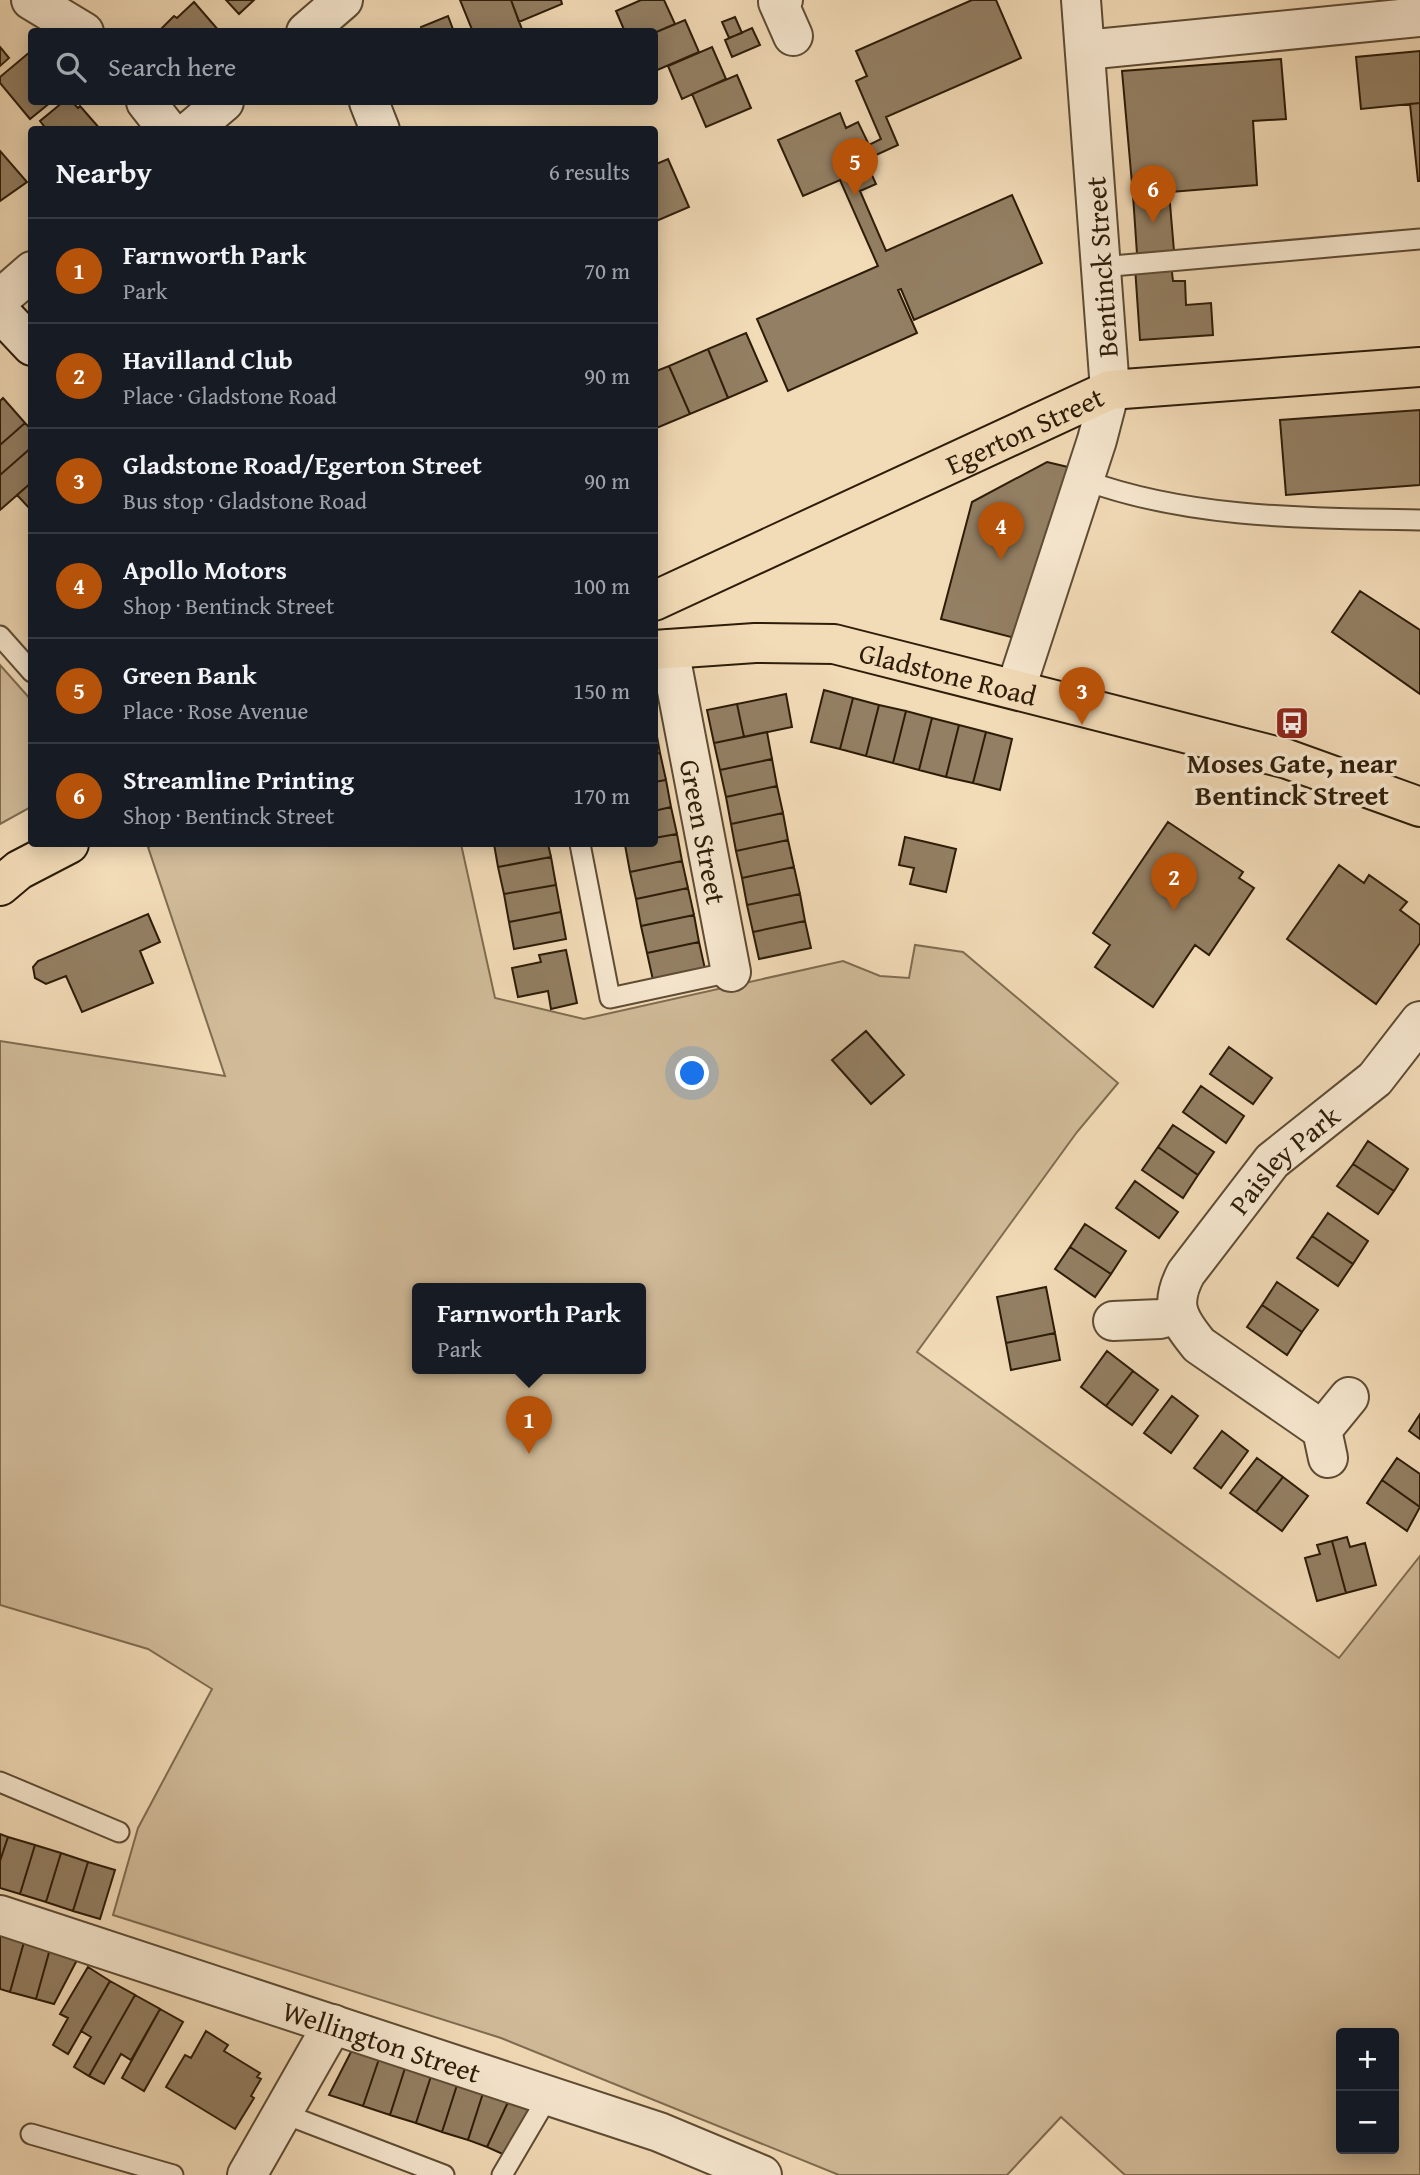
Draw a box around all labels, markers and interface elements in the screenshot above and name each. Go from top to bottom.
search box [28,28,658,105]
text: Search here [108,47,236,86]
icon: search [52,48,90,86]
pin: 5 [832,138,878,196]
text: Nearby [56,150,152,194]
text: 6 results [549,155,630,188]
pin: 6 [1130,165,1176,223]
street label: Bentinck Street [1074,175,1128,359]
text: Farnworth Park [123,235,306,274]
text: 1 [73,254,85,287]
text: 70 m [584,254,630,287]
text: Park [123,274,167,307]
text: Havilland Club [123,340,293,379]
text: 2 [73,359,85,392]
text: 90 m [584,359,630,392]
street label: Egerton Street [939,375,1110,484]
text: Place · Gladstone Road [123,379,337,412]
text: Gladstone Road/Egerton Street [123,445,482,484]
text: 3 [73,464,85,497]
text: 90 m [584,464,630,497]
text: Bus stop · Gladstone Road [123,484,367,517]
pin: 4 [978,502,1024,560]
text: Apollo Motors [123,550,287,589]
text: 4 [73,569,85,602]
text: 100 m [573,569,630,602]
text: Shop · Bentinck Street [123,589,334,622]
street label: Gladstone Road [855,631,1041,715]
text: Green Bank [123,655,257,694]
pin: 3 [1059,667,1105,725]
text: 5 [73,674,85,707]
text: 150 m [573,674,630,707]
text: Place · Rose Avenue [123,694,308,727]
bus stop icon: Moses Gate, near Bentinck Street [1273,704,1311,742]
place label: Moses Gate, near Bentinck Street [1187,742,1397,815]
street label: Green Street [670,756,738,908]
text: Streamline Printing [123,760,354,799]
text: 6 [73,779,85,812]
text: 170 m [573,779,630,812]
text: Shop · Bentinck Street [123,799,334,832]
pin: 2 [1151,853,1197,911]
your location [675,1056,709,1090]
street label: Paisley Park [1218,1094,1349,1222]
popup [412,1283,646,1374]
text: Farnworth Park [437,1293,621,1332]
text: Park [437,1332,482,1365]
pin: 1 [506,1396,552,1454]
street label: Wellington Street [278,1989,486,2092]
map controls [1336,2028,1399,2154]
button: + [1336,2028,1399,2091]
button: − [1336,2091,1399,2154]

